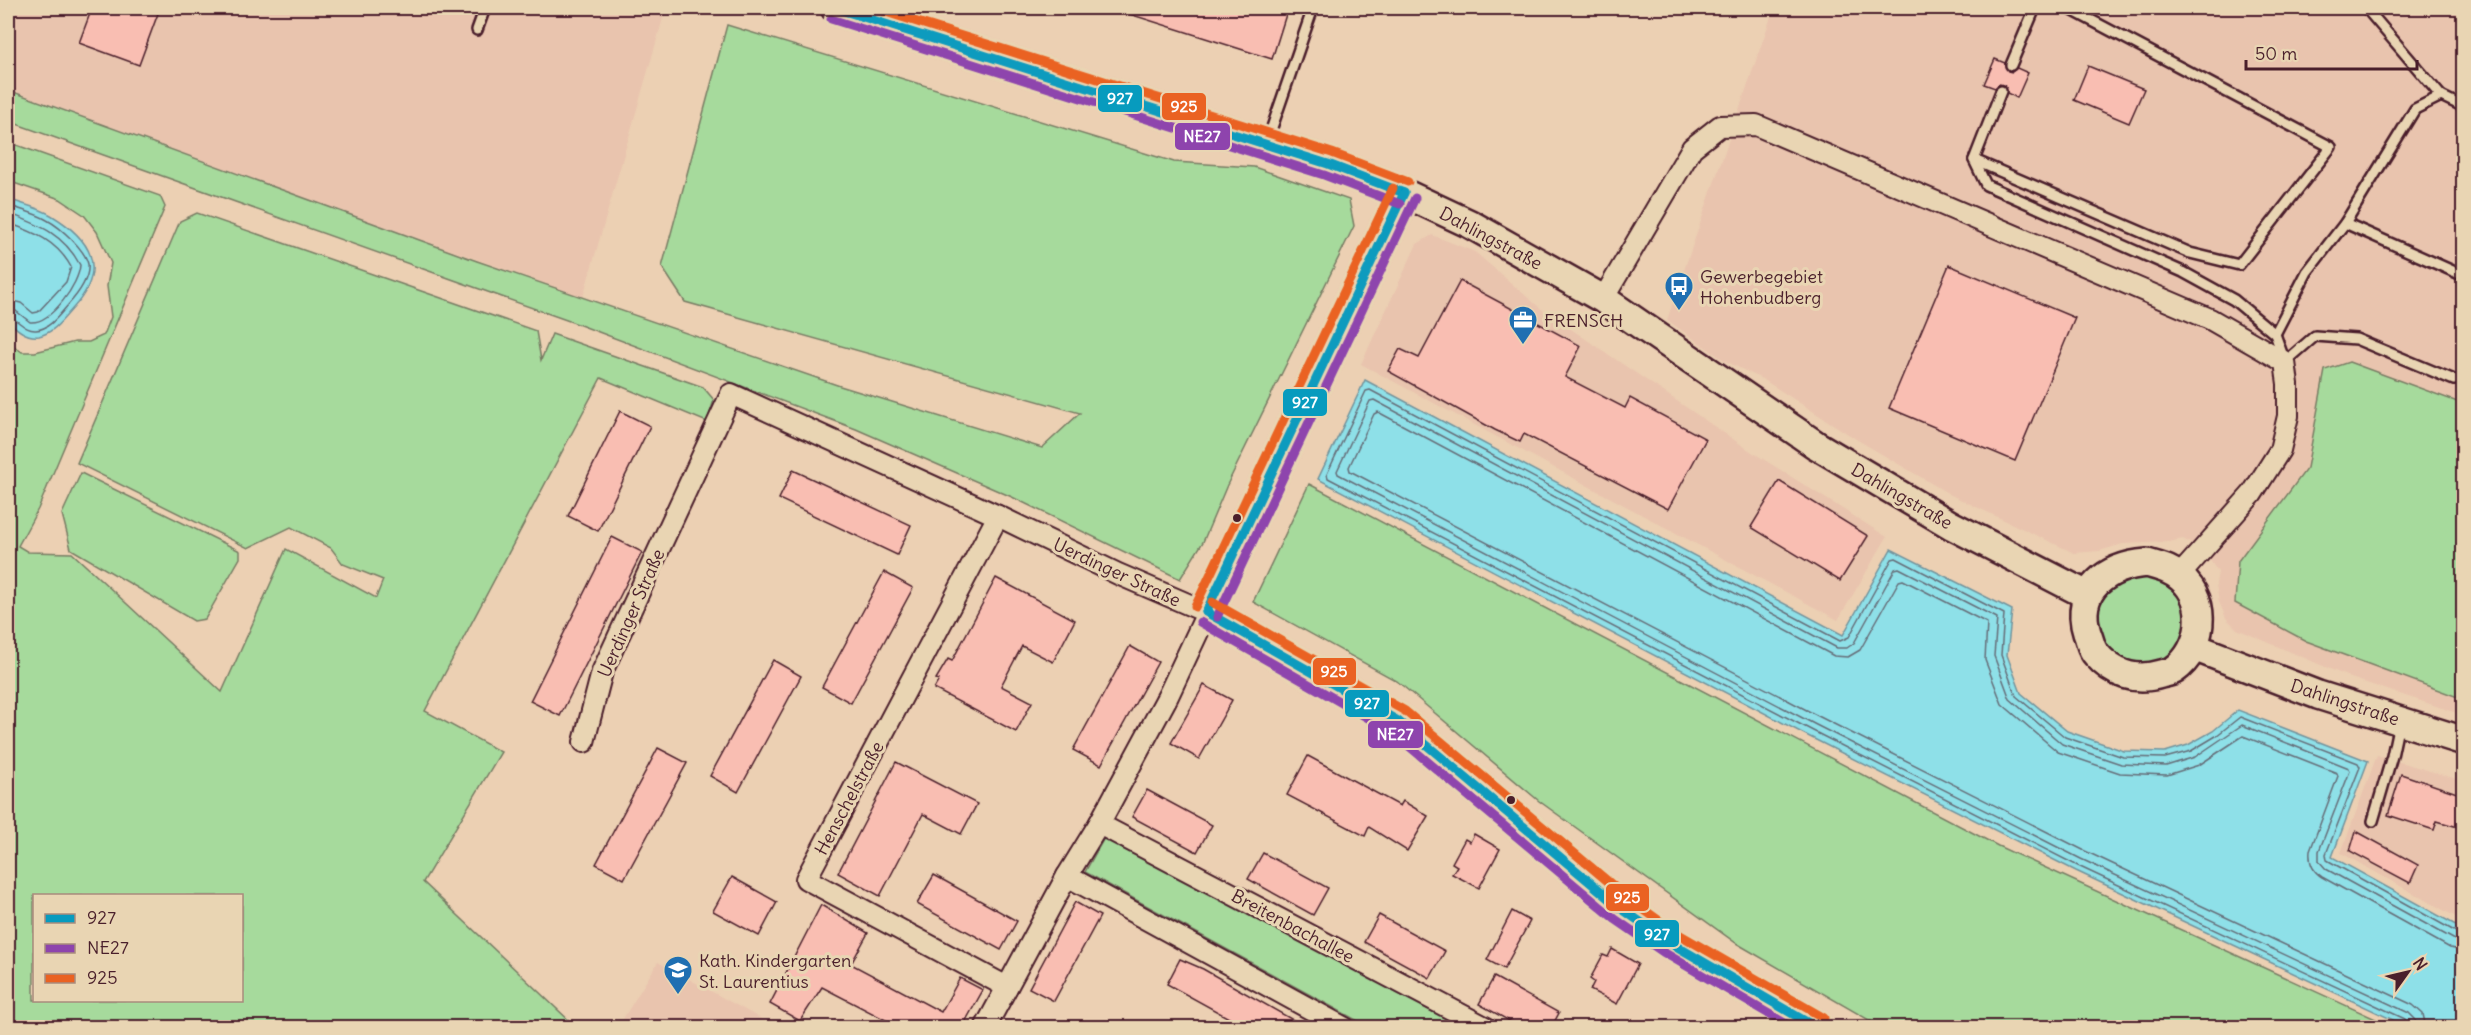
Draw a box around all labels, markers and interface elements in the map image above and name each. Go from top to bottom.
scale bar [2246,33,2417,71]
text: 50 m [2255,42,2297,65]
line badge: 927 [1097,84,1143,113]
text: 927 [1107,88,1133,108]
line badge: 925 [1161,92,1207,121]
text: 925 [1170,96,1198,116]
line badge: NE27 [1174,122,1231,151]
text: NE27 [1183,126,1221,146]
street label: Dahlingstraße [1436,201,1546,275]
place label: Gewerbegebiet Hohenbudberg [1700,265,1823,309]
bus stop icon: Gewerbegebiet Hohenbudberg [1663,270,1695,312]
office icon: FRENSCH [1507,304,1539,346]
place label: FRENSCH [1544,309,1623,332]
line badge: 927 [1282,388,1328,417]
text: 927 [1292,392,1318,412]
street label: Dahlingstraße [1847,458,1957,534]
unlabelled marker [1231,512,1243,524]
street label: Uerdinger Straße [1050,532,1184,612]
street label: Uerdinger Straße [592,545,670,681]
line badge: 925 [1312,657,1357,686]
text: 925 [1320,661,1348,681]
street label: Dahlingstraße [2288,674,2402,730]
line badge: 927 [1344,689,1390,718]
text: 927 [1354,693,1380,713]
line badge: NE27 [1367,720,1424,749]
text: NE27 [1376,724,1414,744]
street label: Henschelstraße [809,737,889,859]
unlabelled marker [1505,794,1517,806]
line badge: 925 [1605,883,1650,912]
street label: Breitenbachallee [1228,884,1358,968]
text: 925 [1613,887,1641,907]
legend [33,894,243,1002]
text: 927 [87,906,116,929]
line badge: 927 [1634,919,1680,948]
text: 927 [1644,924,1670,944]
text: NE27 [87,936,129,959]
north arrow [2378,942,2438,1002]
place label: Kath. Kindergarten St. Laurentius [699,949,851,993]
text: N [2409,953,2432,974]
school or university icon: Kath. Kindergarten St. Laurentius [662,954,694,996]
text: 925 [87,966,118,989]

